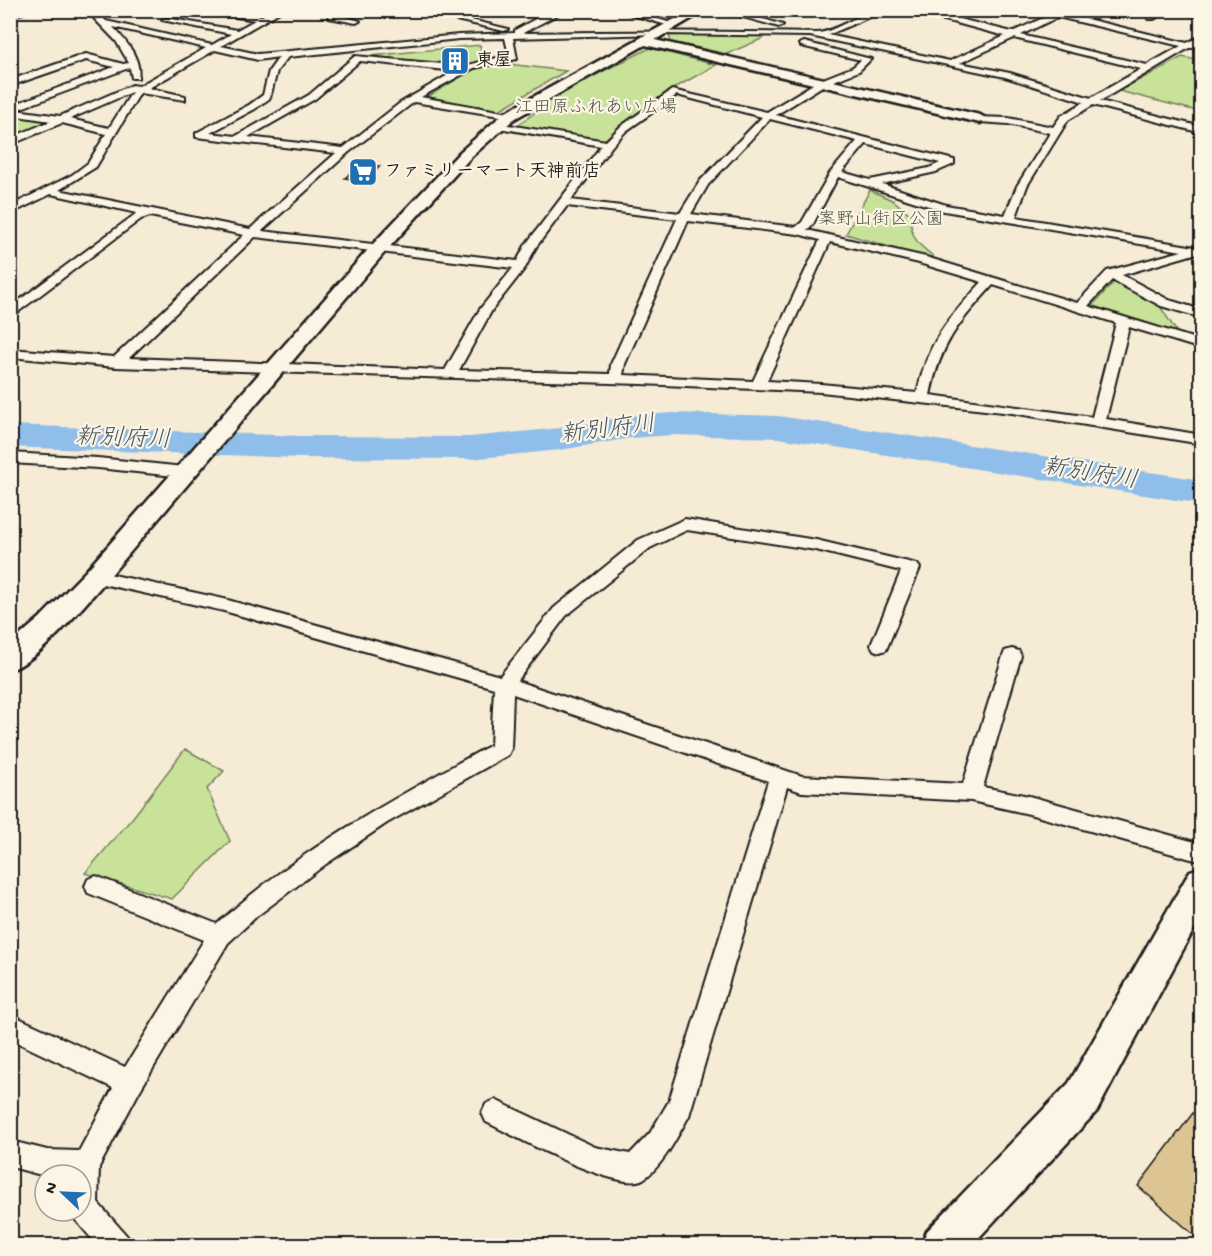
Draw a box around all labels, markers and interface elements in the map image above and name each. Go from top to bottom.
building icon: 東屋 [439,45,471,77]
place label: 東屋 [476,50,512,72]
park label: 江田原ふれあい広場 [515,97,677,119]
supermarket icon: ファミリーマート天神前店 [347,156,379,188]
place label: ファミリーマート天神前店 [384,161,601,183]
park label: 案野山街区公園 [818,209,944,231]
water label: 新別府川 [558,410,657,451]
water label: 新別府川 [75,423,172,456]
water label: 新別府川 [1040,452,1140,497]
north arrow [33,1163,93,1223]
text: N [42,1179,63,1197]

